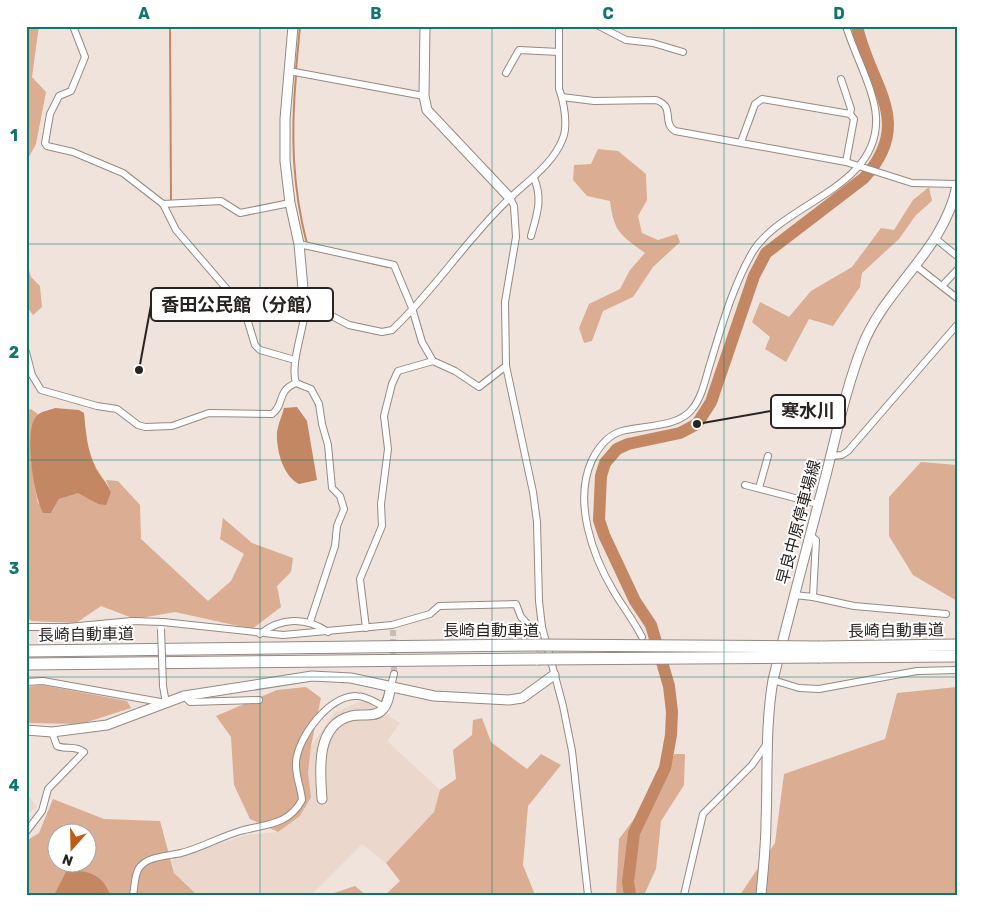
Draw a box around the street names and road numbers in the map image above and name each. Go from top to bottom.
street label: 早良中原停車場線 [773,458,824,586]
street label: 長崎自動車道 [848,620,944,641]
street label: 長崎自動車道 [443,621,539,640]
street label: 長崎自動車道 [38,624,134,645]

